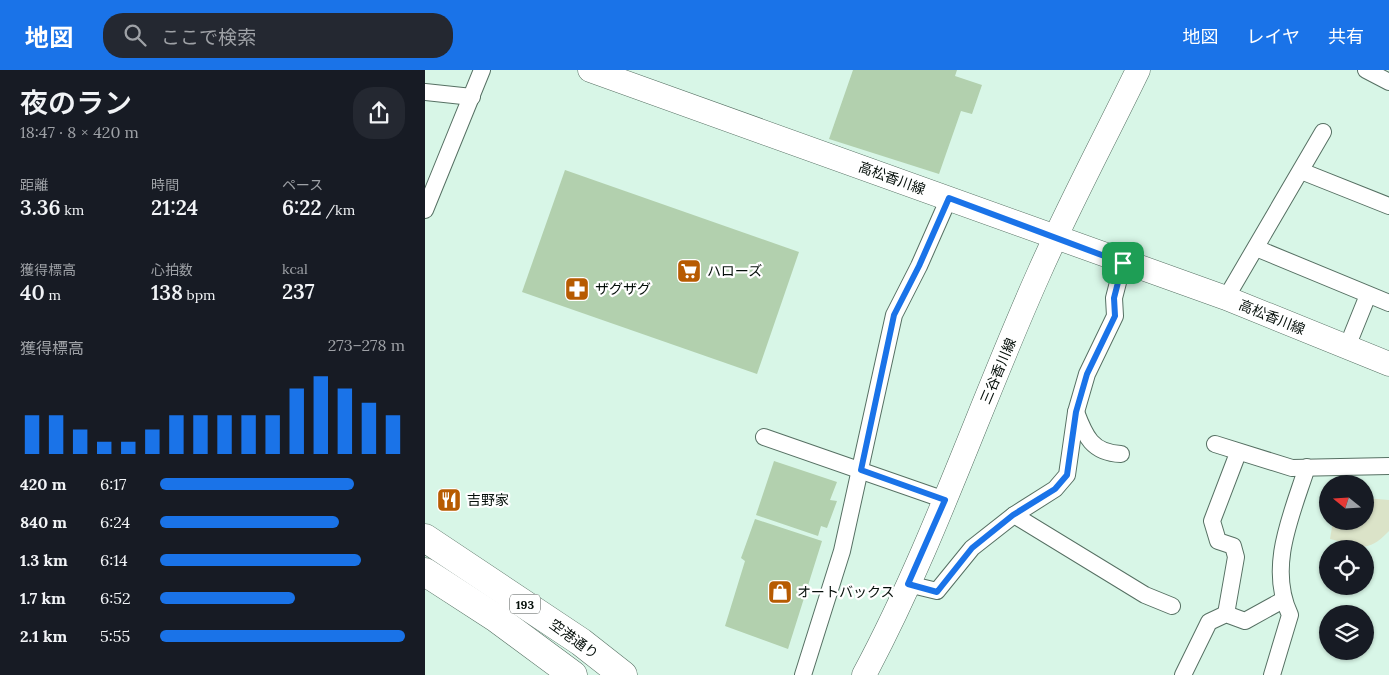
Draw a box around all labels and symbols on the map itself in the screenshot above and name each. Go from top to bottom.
street label: 高松香川線 [856,158,928,198]
pin [1102,242,1144,284]
supermarket icon: ハローズ [676,258,702,284]
place label: ハローズ [707,262,762,280]
pharmacy icon: ザグザグ [564,276,590,302]
place label: ザグザグ [595,280,651,298]
street label: 高松香川線 [1236,296,1308,338]
street label: 三谷香川線 [976,335,1020,407]
north arrow [1319,475,1374,530]
restaurant icon: 吉野家 [436,487,462,513]
place label: 吉野家 [467,491,509,509]
shop icon: オートバックス [767,579,793,605]
place label: オートバックス [797,583,895,601]
road number: 193 [510,594,540,614]
street label: 空港通り [546,615,602,663]

